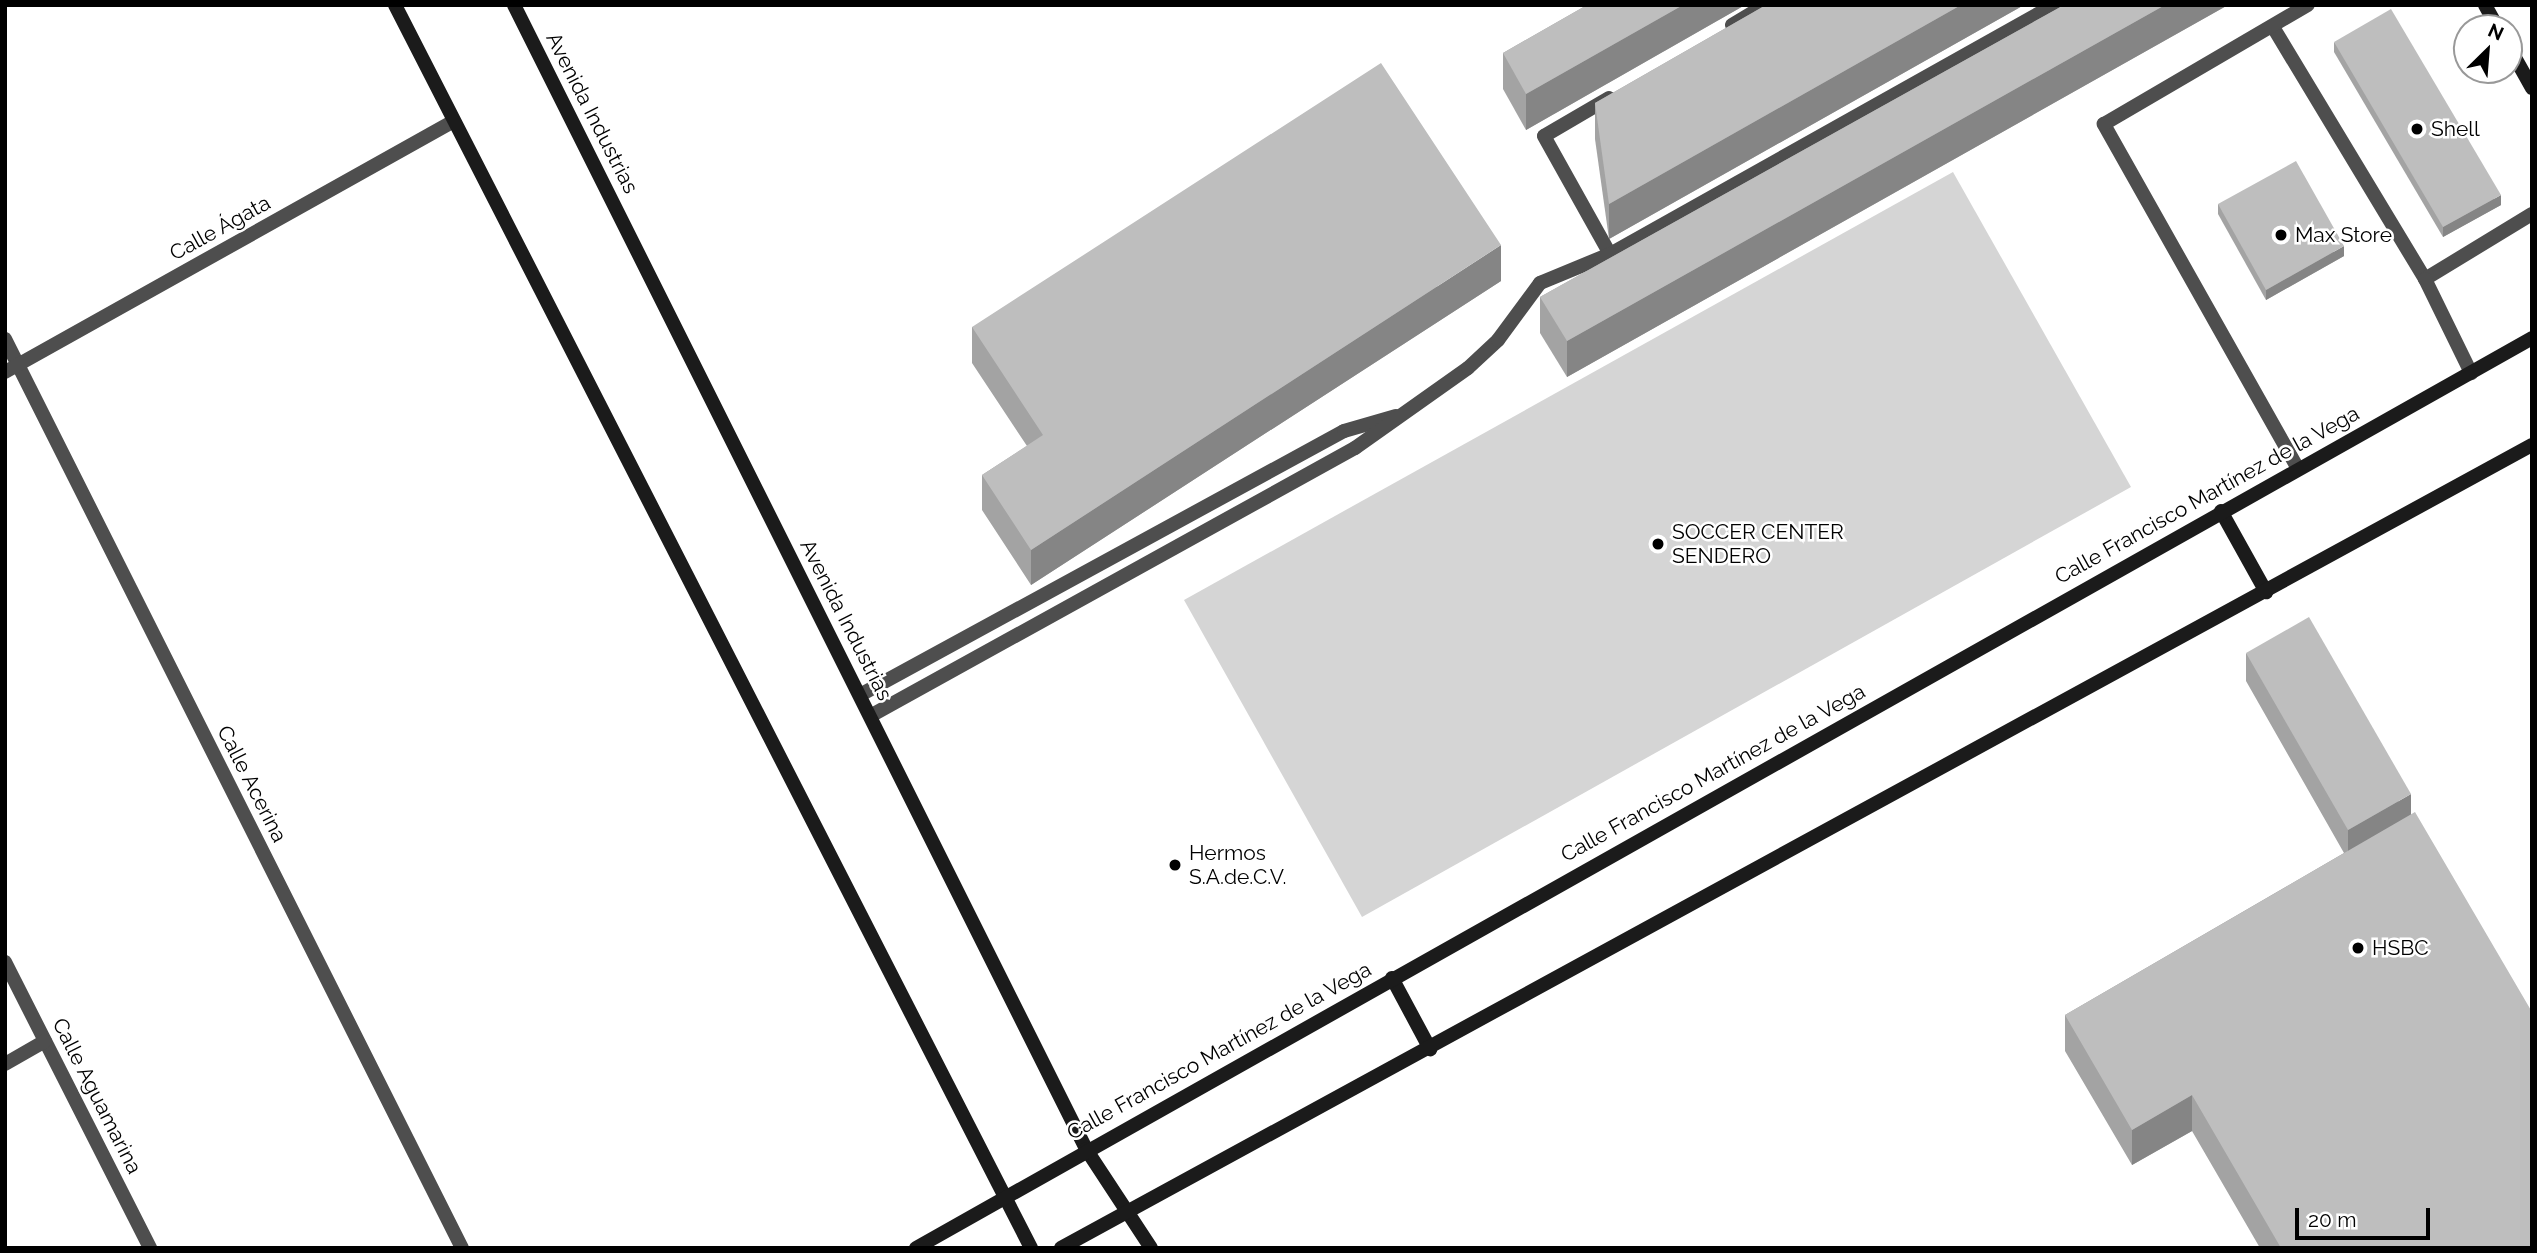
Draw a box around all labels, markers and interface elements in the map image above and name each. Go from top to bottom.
north arrow [2453,14,2523,84]
text: N [2485,19,2507,45]
street label: Avenida Industrias [541,28,643,198]
place label: Shell [2431,116,2480,142]
marker: Shell [2409,121,2425,137]
street label: Calle Ágata [165,190,275,266]
place label: Max Store [2295,222,2392,248]
marker: Max Store [2273,227,2289,243]
street label: Calle Francisco Martínez de la Vega [2050,400,2364,590]
place label: SOCCER CENTER SENDERO [1672,519,1844,569]
street label: Avenida Industrias [795,535,897,705]
marker: SOCCER CENTER SENDERO [1650,536,1666,552]
street label: Calle Francisco Martínez de la Vega [1556,678,1870,868]
street label: Calle Acerina [212,721,292,847]
place label: Hermos S.A.de.C.V. [1189,840,1286,890]
marker: Hermos S.A.de.C.V. [1167,857,1183,873]
place label: HSBC [2372,935,2429,961]
marker: HSBC [2350,940,2366,956]
street label: Calle Francisco Martínez de la Vega [1062,956,1376,1146]
street label: Calle Aguamarina [47,1014,147,1178]
scale bar [2299,1194,2434,1238]
text: 20 m [2308,1207,2356,1232]

